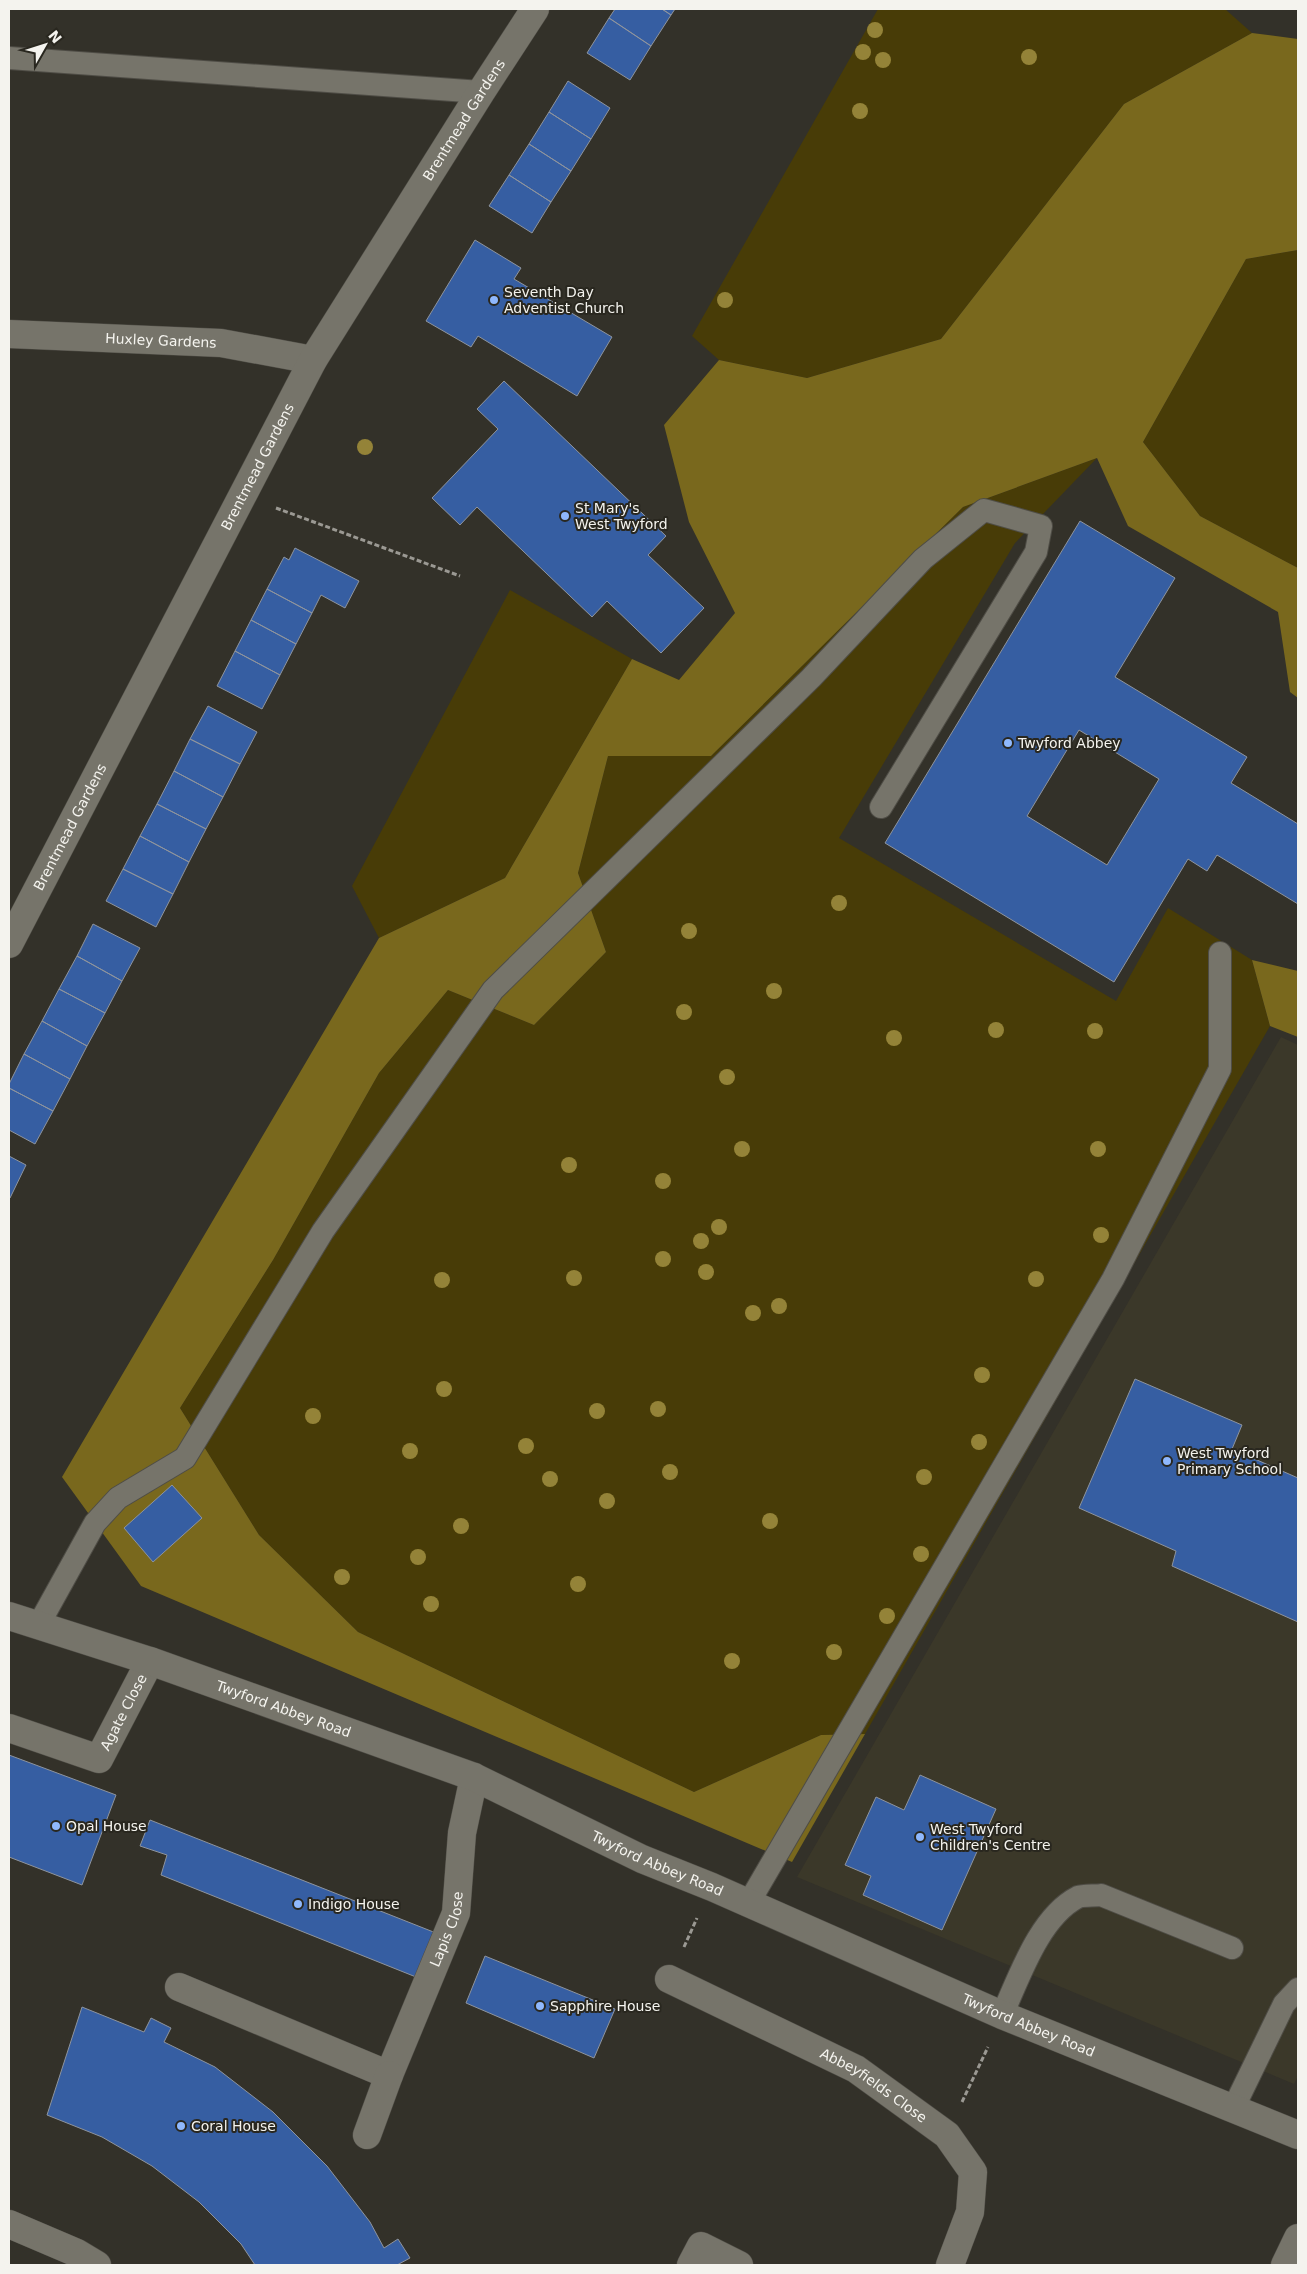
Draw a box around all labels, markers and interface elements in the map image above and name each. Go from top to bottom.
north arrow [20,20,70,70]
text: N [45,27,65,46]
street label: Brentmead Gardens [419,56,508,184]
place label: Seventh Day Adventist Church [504,284,624,316]
marker: Seventh Day Adventist Church [488,294,500,306]
street label: Huxley Gardens [105,330,217,351]
street label: Brentmead Gardens [218,401,297,533]
place label: St Mary's West Twyford [575,500,668,532]
marker: St Mary's West Twyford [559,510,571,522]
place label: Twyford Abbey [1017,735,1121,751]
marker: Twyford Abbey [1002,737,1014,749]
street label: Brentmead Gardens [30,761,110,893]
place label: West Twyford Primary School [1177,1445,1282,1477]
marker: West Twyford Primary School [1161,1455,1173,1467]
street label: Agate Close [97,1671,150,1753]
street label: Twyford Abbey Road [213,1677,353,1740]
place label: Opal House [66,1818,147,1834]
marker: Opal House [50,1820,62,1832]
place label: West Twyford Children's Centre [930,1821,1051,1853]
street label: Twyford Abbey Road [588,1827,726,1899]
marker: West Twyford Children's Centre [914,1831,926,1843]
street label: Lapis Close [427,1891,466,1969]
place label: Indigo House [308,1896,400,1912]
marker: Indigo House [292,1898,304,1910]
street label: Twyford Abbey Road [959,1990,1097,2060]
place label: Sapphire House [550,1998,660,2014]
marker: Sapphire House [534,2000,546,2012]
street label: Abbeyfields Close [818,2045,930,2126]
place label: Coral House [191,2118,276,2134]
marker: Coral House [175,2120,187,2132]

